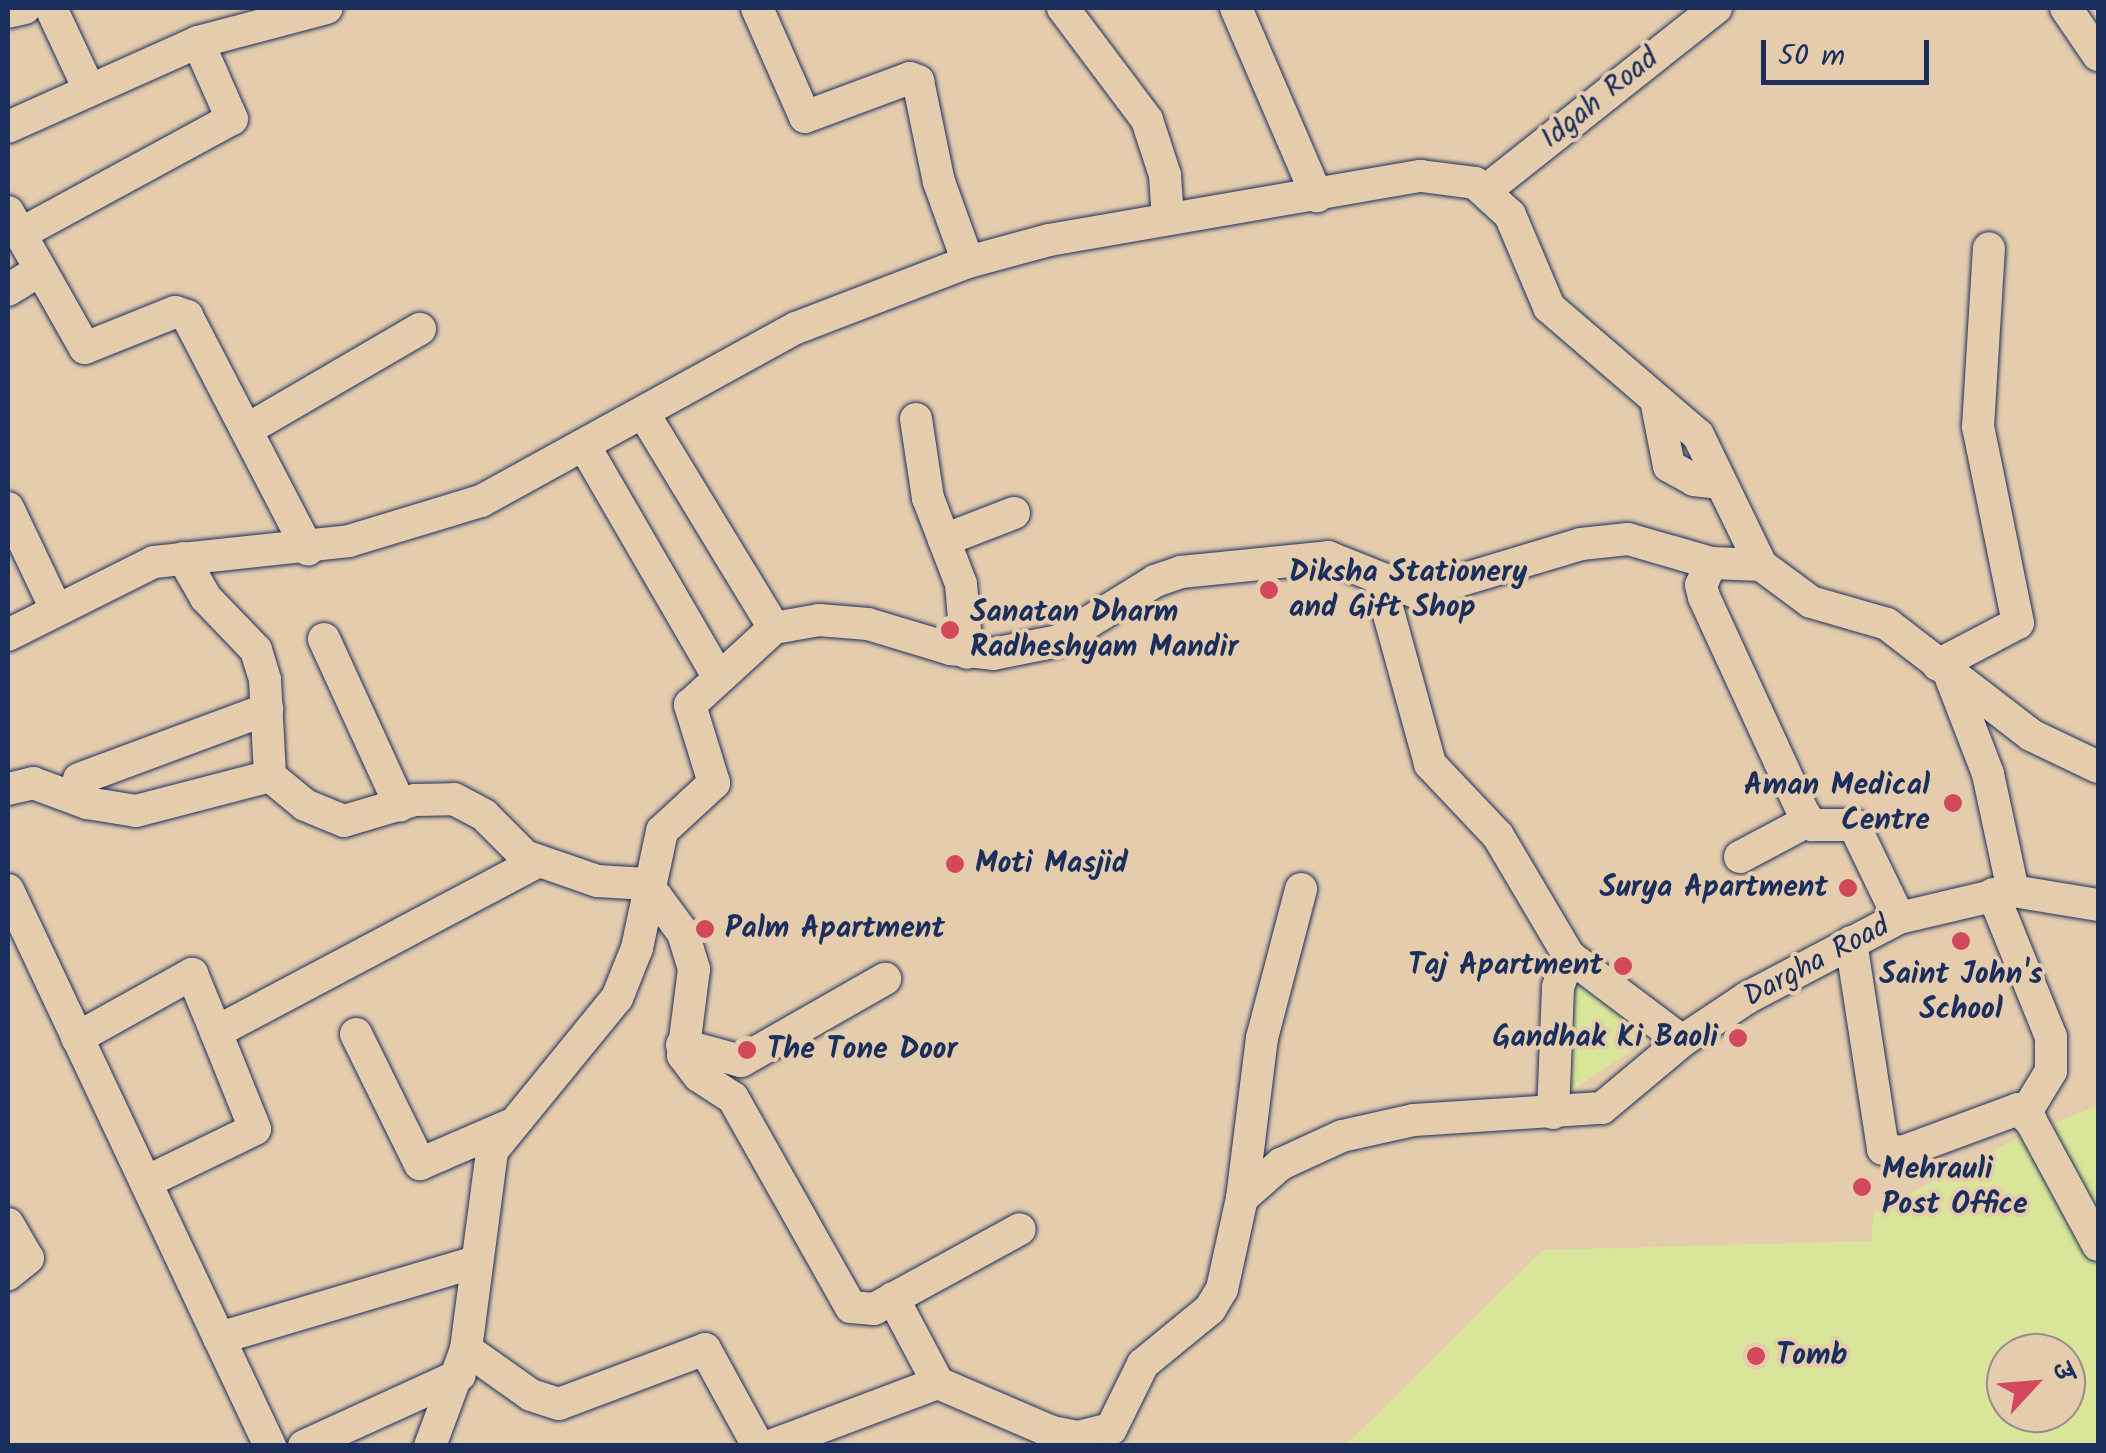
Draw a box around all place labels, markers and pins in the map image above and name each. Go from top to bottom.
place label: Diksha Stationery and Gift Shop [1289,555,1527,626]
marker: Diksha Stationery and Gift Shop [1258,579,1280,601]
place label: Sanatan Dharm Radheshyam Mandir [970,595,1238,666]
marker: Sanatan Dharm Radheshyam Mandir [939,619,961,641]
place label: Aman Medical Centre [1744,768,1930,838]
marker: Aman Medical Centre [1940,790,1966,816]
place label: Moti Masjid [975,846,1128,882]
marker: Moti Masjid [944,853,966,875]
place label: Surya Apartment [1599,870,1828,906]
marker: Surya Apartment [1837,877,1859,899]
place label: Palm Apartment [725,911,945,947]
marker: Palm Apartment [694,918,716,940]
marker: Saint John's School [1950,930,1972,952]
place label: Taj Apartment [1408,948,1603,984]
marker: Taj Apartment [1612,955,1634,977]
place label: Saint John's School [1879,957,2043,1028]
place label: Gandhak Ki Baoli [1493,1020,1718,1056]
marker: Gandhak Ki Baoli [1727,1027,1749,1049]
place label: The Tone Door [767,1032,957,1068]
marker: The Tone Door [736,1039,758,1061]
place label: Mehrauli Post Office [1882,1152,2028,1222]
marker: Mehrauli Post Office [1851,1176,1873,1198]
place label: Tomb [1776,1338,1848,1374]
marker: Tomb [1745,1345,1767,1367]

